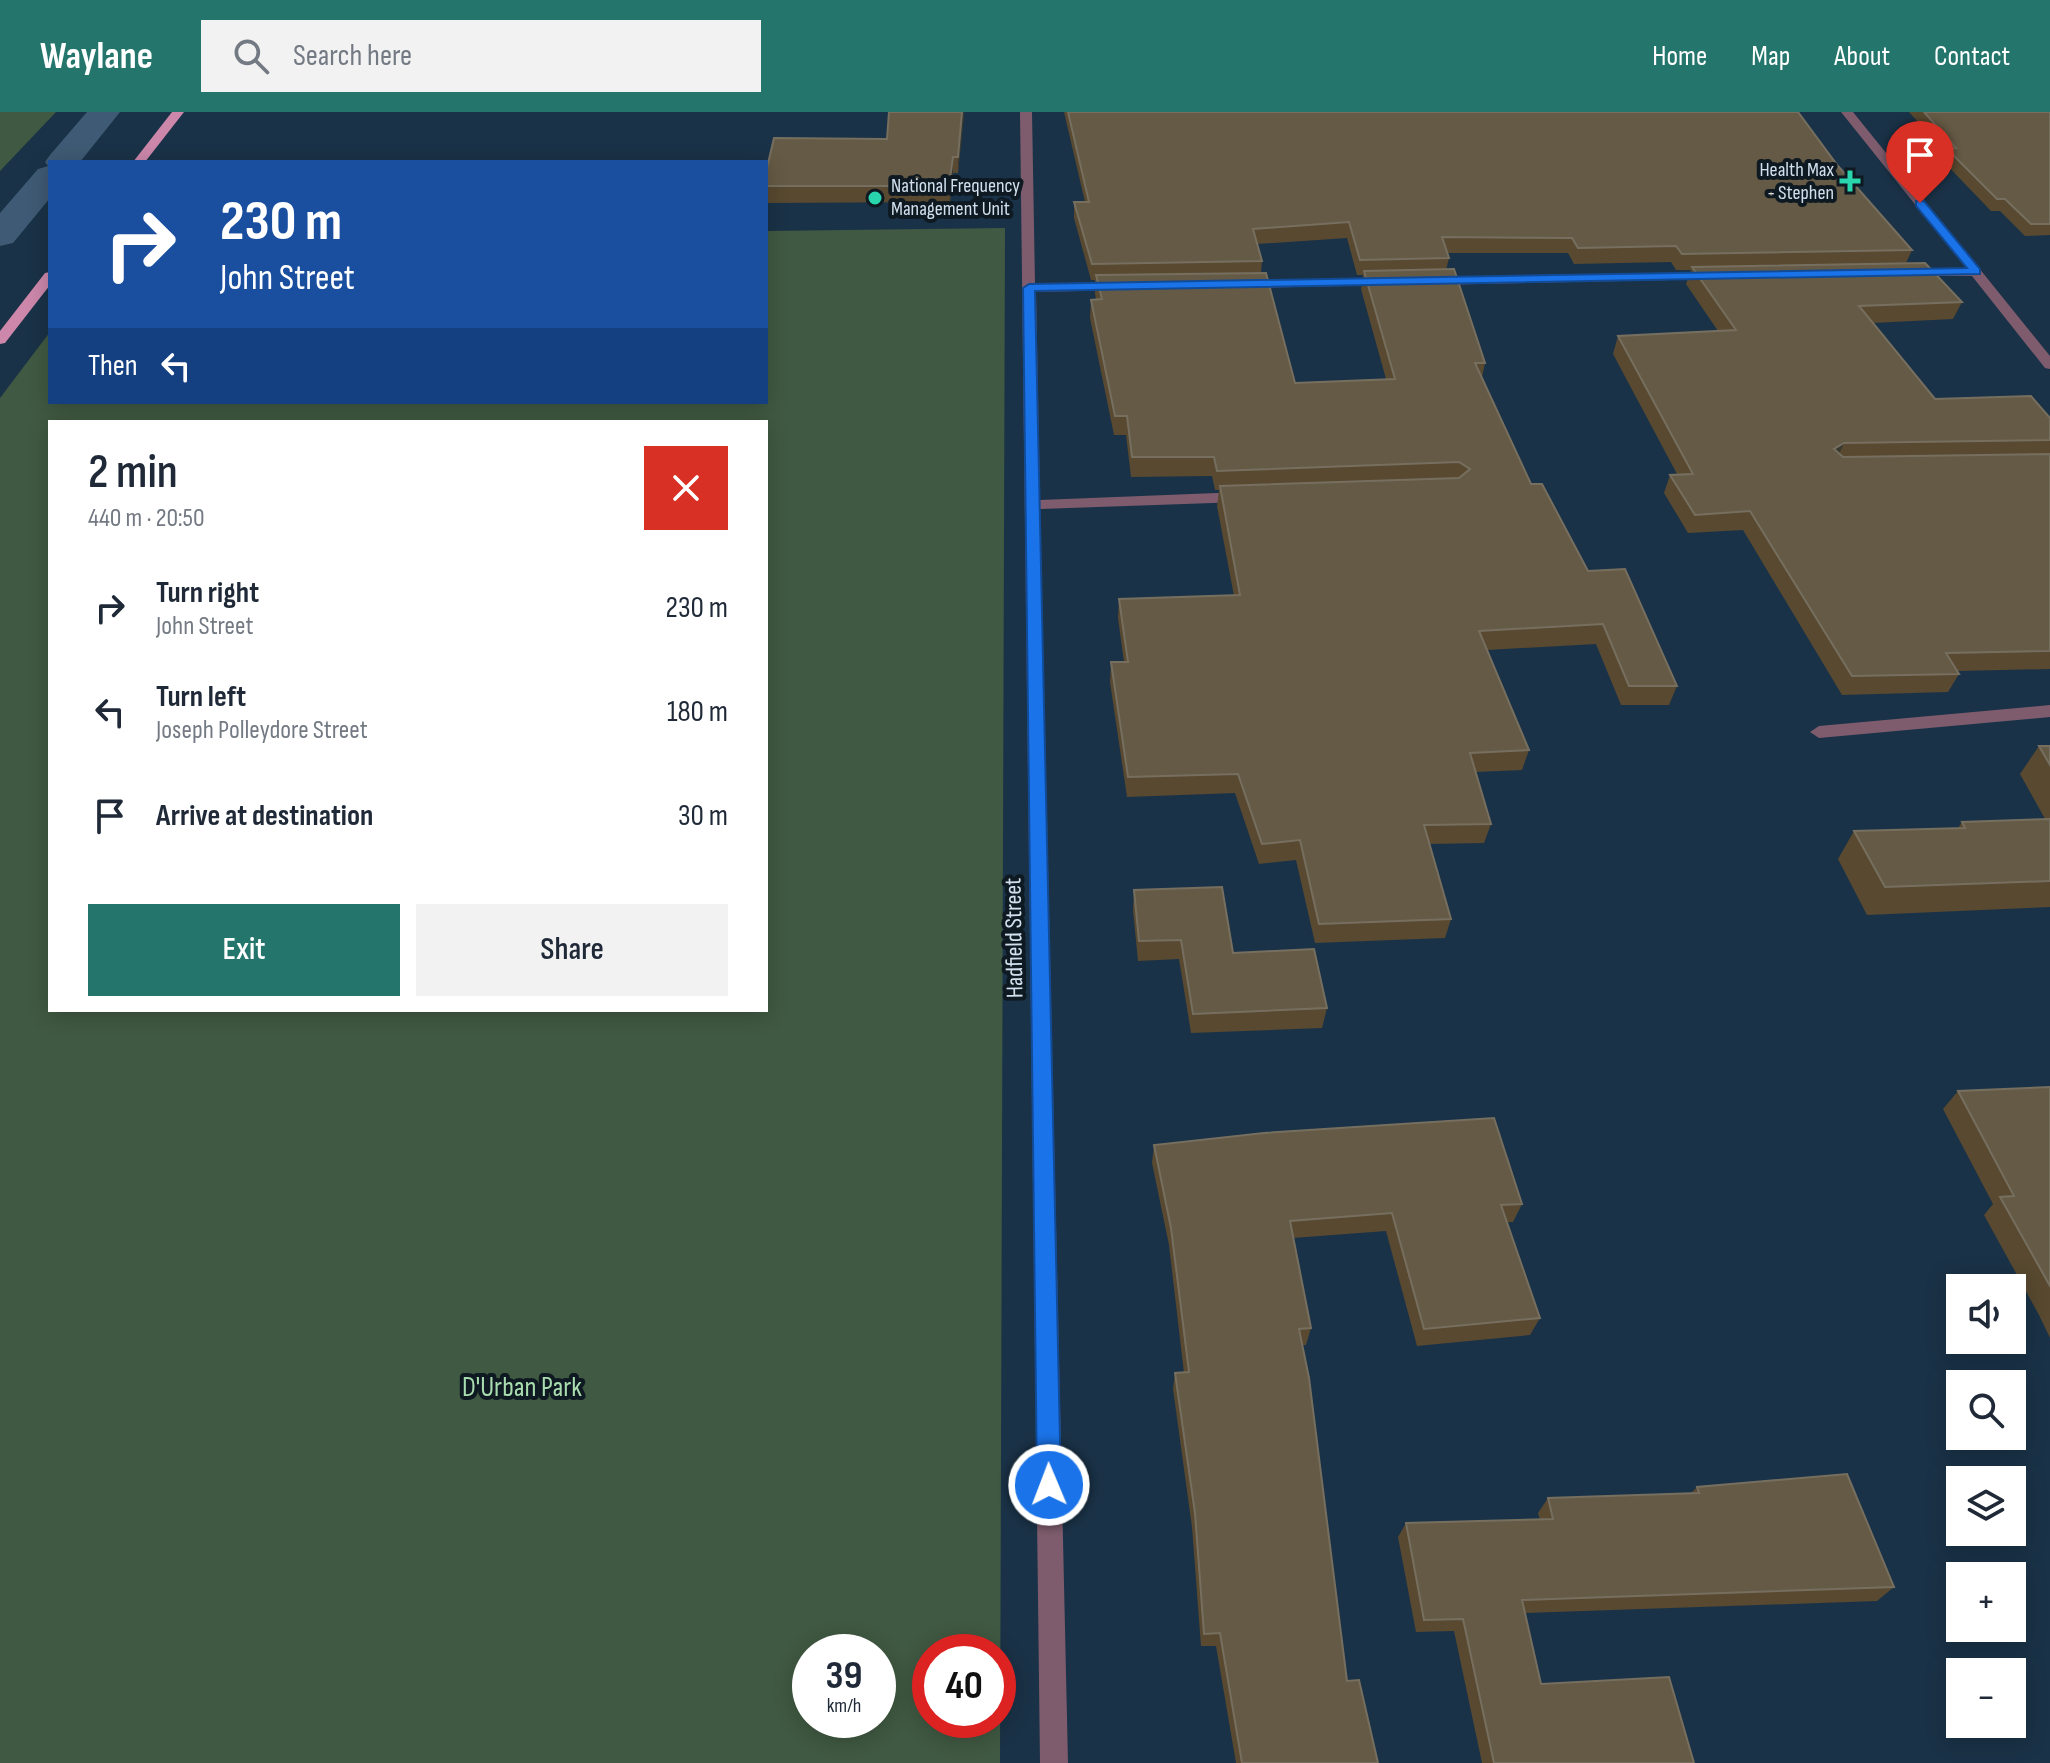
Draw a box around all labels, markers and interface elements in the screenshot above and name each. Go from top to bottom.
search box [201,20,761,92]
text: Waylane [40,34,153,79]
icon: search [229,34,273,78]
text: Search here [293,38,412,74]
text: Home [1652,40,1707,73]
text: Map [1751,40,1790,73]
text: About [1834,40,1890,73]
text: Contact [1934,40,2010,73]
pin [1886,121,1954,203]
icon: arrive [1898,133,1942,177]
place label: Health Max - Stephen [1759,158,1834,205]
marker: Health Max - Stephen [1841,172,1859,190]
place label: National Frequency Management Unit [891,174,1020,221]
text: 230 m [220,189,342,256]
marker: National Frequency Management Unit [866,189,884,207]
icon: right [88,192,192,296]
text: John Street [220,257,355,300]
icon: left [154,344,198,388]
text: Then [88,348,138,384]
text: 2 min [88,444,178,501]
button: close [644,446,728,530]
text: 440 m · 20:50 [88,503,205,534]
text: Turn right [156,575,259,611]
icon: right [88,586,132,630]
text: 230 m [666,590,728,626]
text: John Street [156,611,253,642]
text: Turn left [156,679,246,715]
icon: left [88,690,132,734]
text: 180 m [667,694,728,730]
text: Joseph Polleydore Street [156,715,368,746]
icon: arrive [88,794,132,838]
text: Arrive at destination [156,798,373,834]
text: 30 m [678,798,728,834]
street label: Hadfield Street [998,877,1030,999]
button: Exit [88,904,400,996]
button: Share [416,904,728,996]
map controls [1946,1274,2026,1738]
button: sound [1946,1274,2026,1354]
button: search [1946,1370,2026,1450]
park label: D'Urban Park [462,1371,582,1404]
position arrow [1007,1443,1091,1527]
button: layers [1946,1466,2026,1546]
button: + [1946,1562,2026,1642]
speed limit sign: 40 [912,1634,1016,1738]
text: 39 [826,1652,862,1700]
button: − [1946,1658,2026,1738]
text: km/h [827,1694,861,1718]

